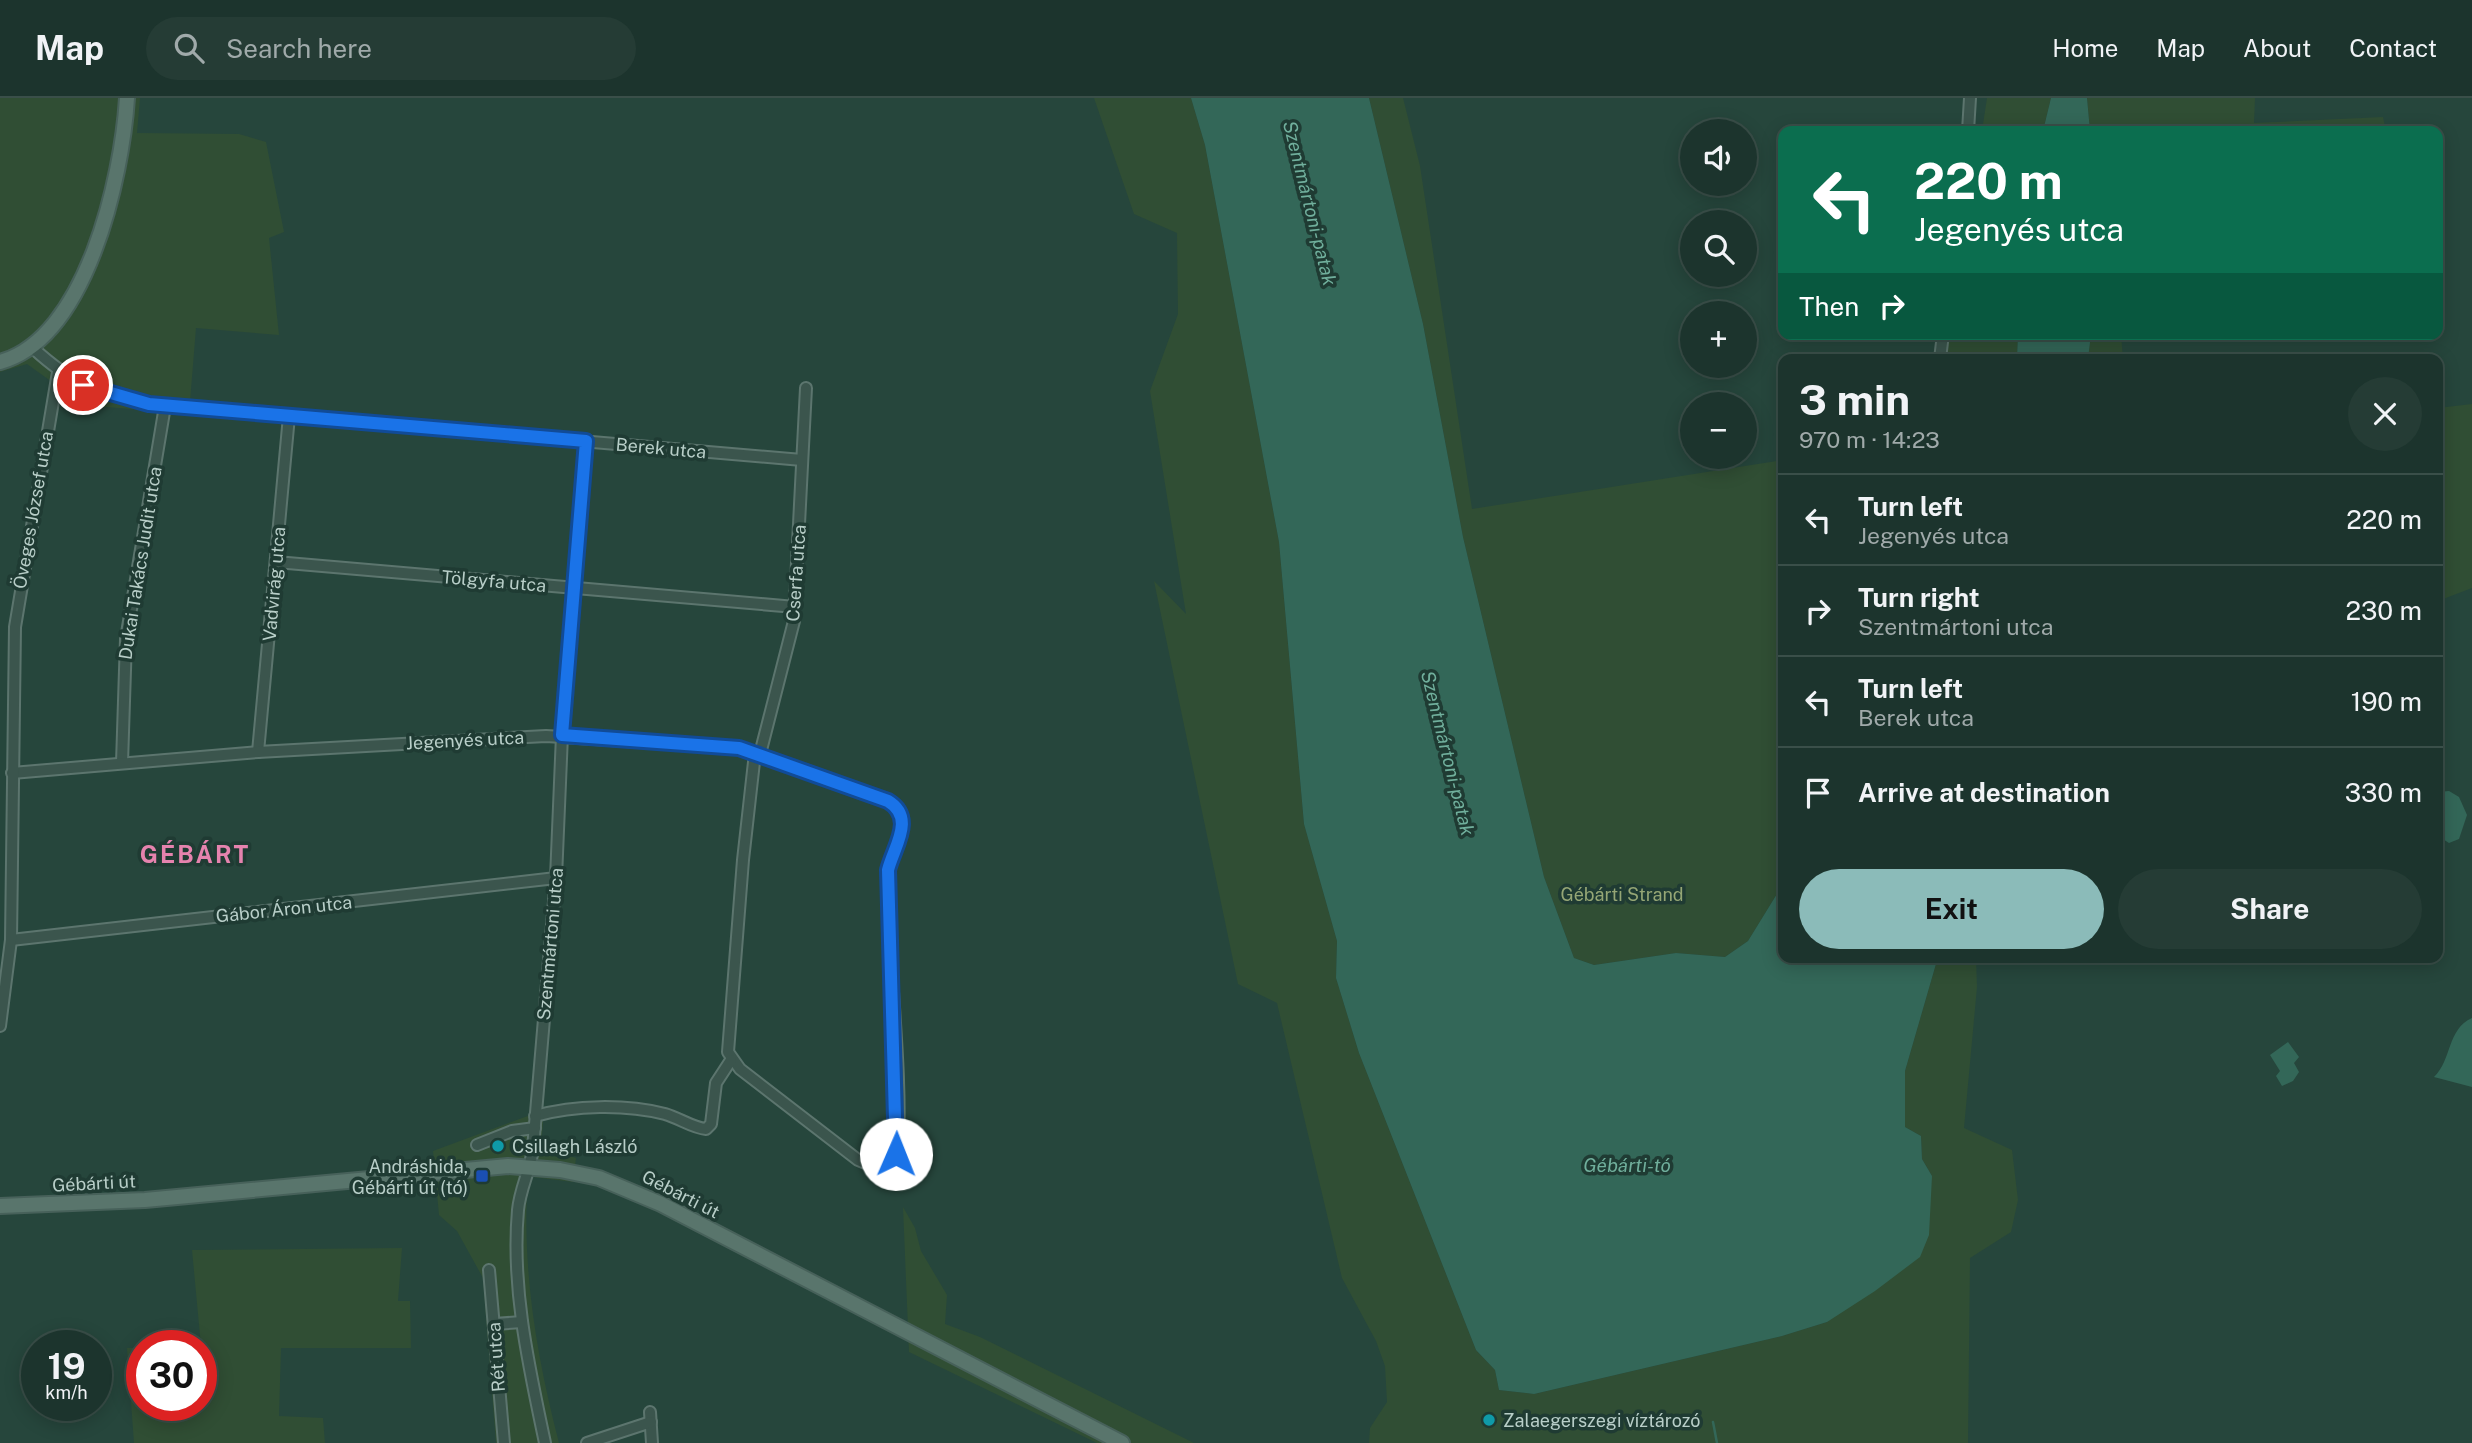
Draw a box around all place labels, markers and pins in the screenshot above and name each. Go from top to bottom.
pin [53,355,113,415]
place label: Csillagh László [512,1136,637,1157]
marker: Csillagh László [490,1138,506,1154]
place label: Andráshida, Gébárti út (tó) [352,1156,468,1198]
marker: Andráshida, Gébárti út (tó) [474,1168,490,1184]
place label: Zalaegerszegi víztározó [1503,1410,1700,1431]
marker: Zalaegerszegi víztározó [1481,1412,1497,1428]

